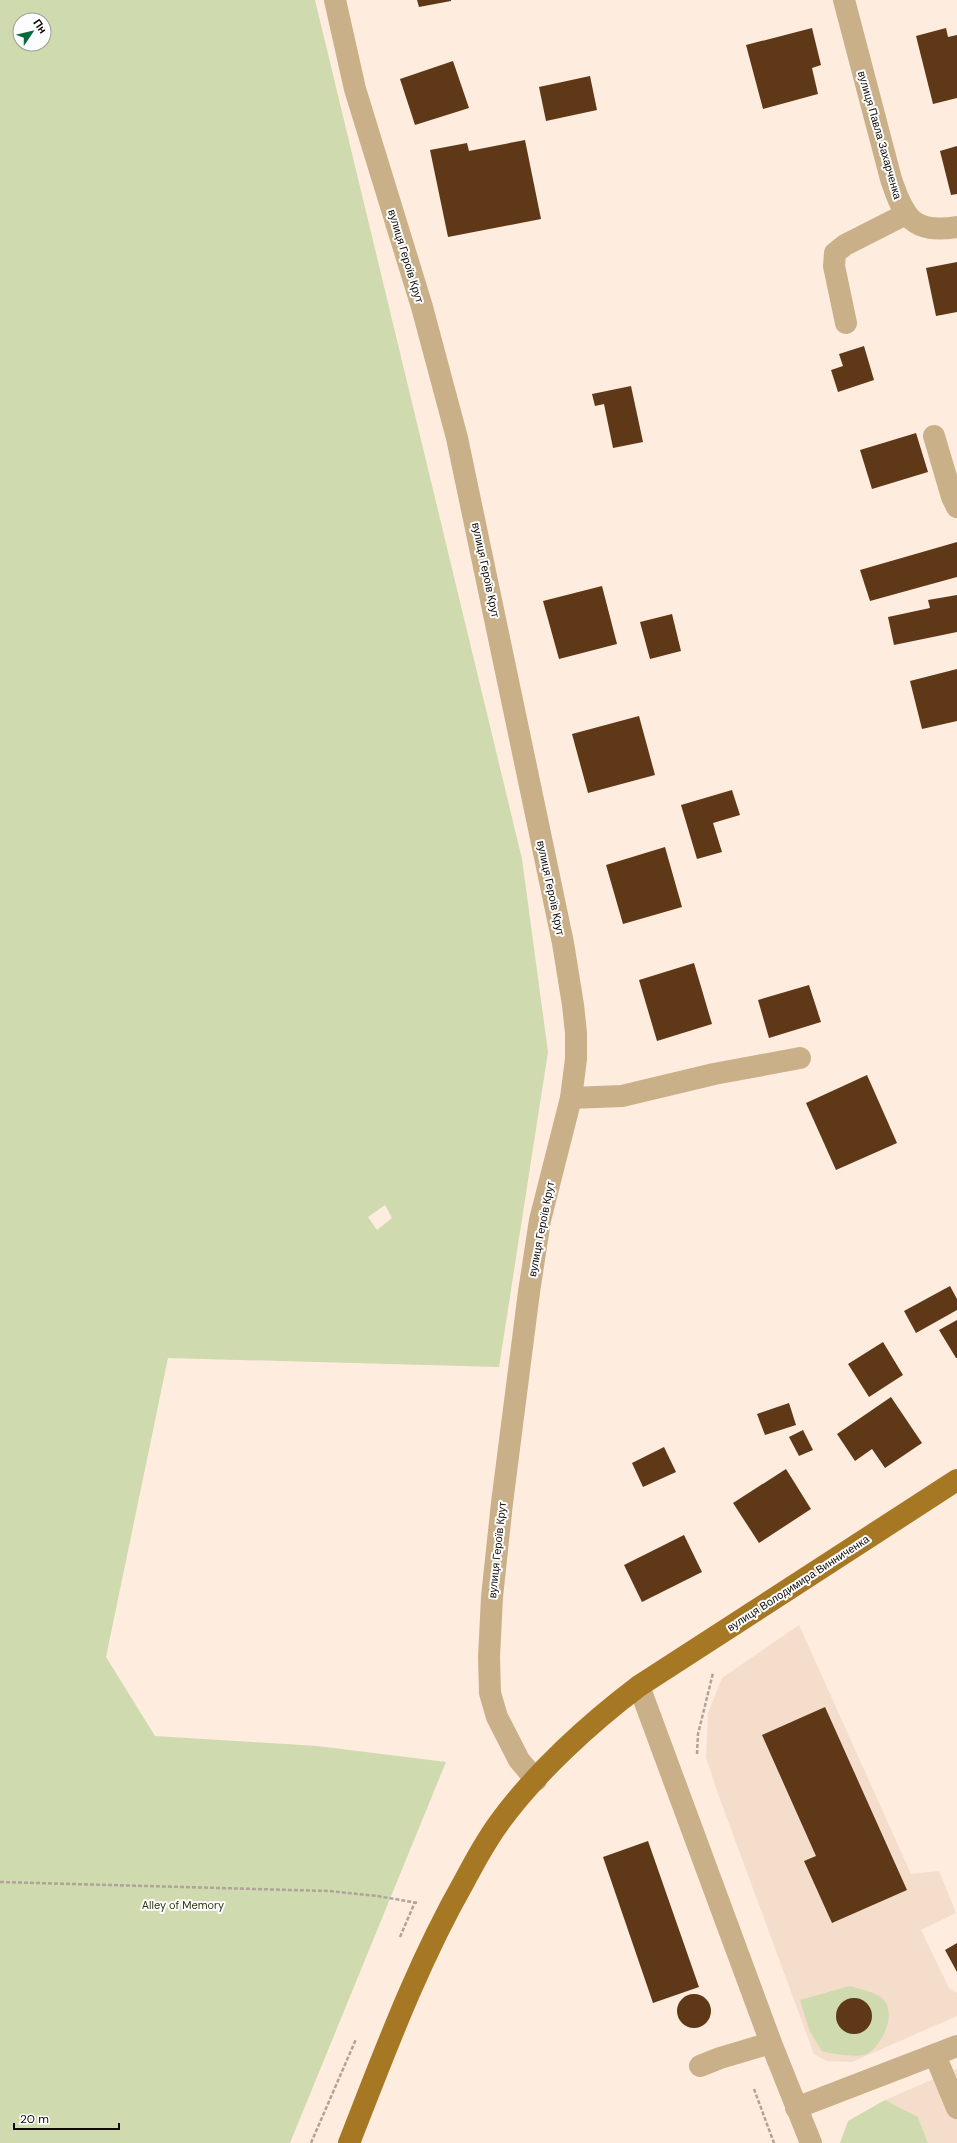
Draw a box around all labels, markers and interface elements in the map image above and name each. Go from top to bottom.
north arrow [12,12,52,52]
text: Пн [30,16,50,36]
street label: вулиця Павла Захарченка [855,69,905,202]
street label: вулиця Героїв Крут [385,208,427,304]
street label: вулиця Героїв Крут [469,521,503,619]
street label: вулиця Героїв Крут [534,839,568,937]
street label: вулиця Героїв Крут [525,1180,557,1278]
street label: вулиця Героїв Крут [485,1501,509,1599]
street label: вулиця Володимира Винниченка [724,1531,872,1634]
park label: Alley of Memory [142,1898,224,1912]
scale bar [14,2105,119,2131]
text: 20 m [20,2111,49,2127]

